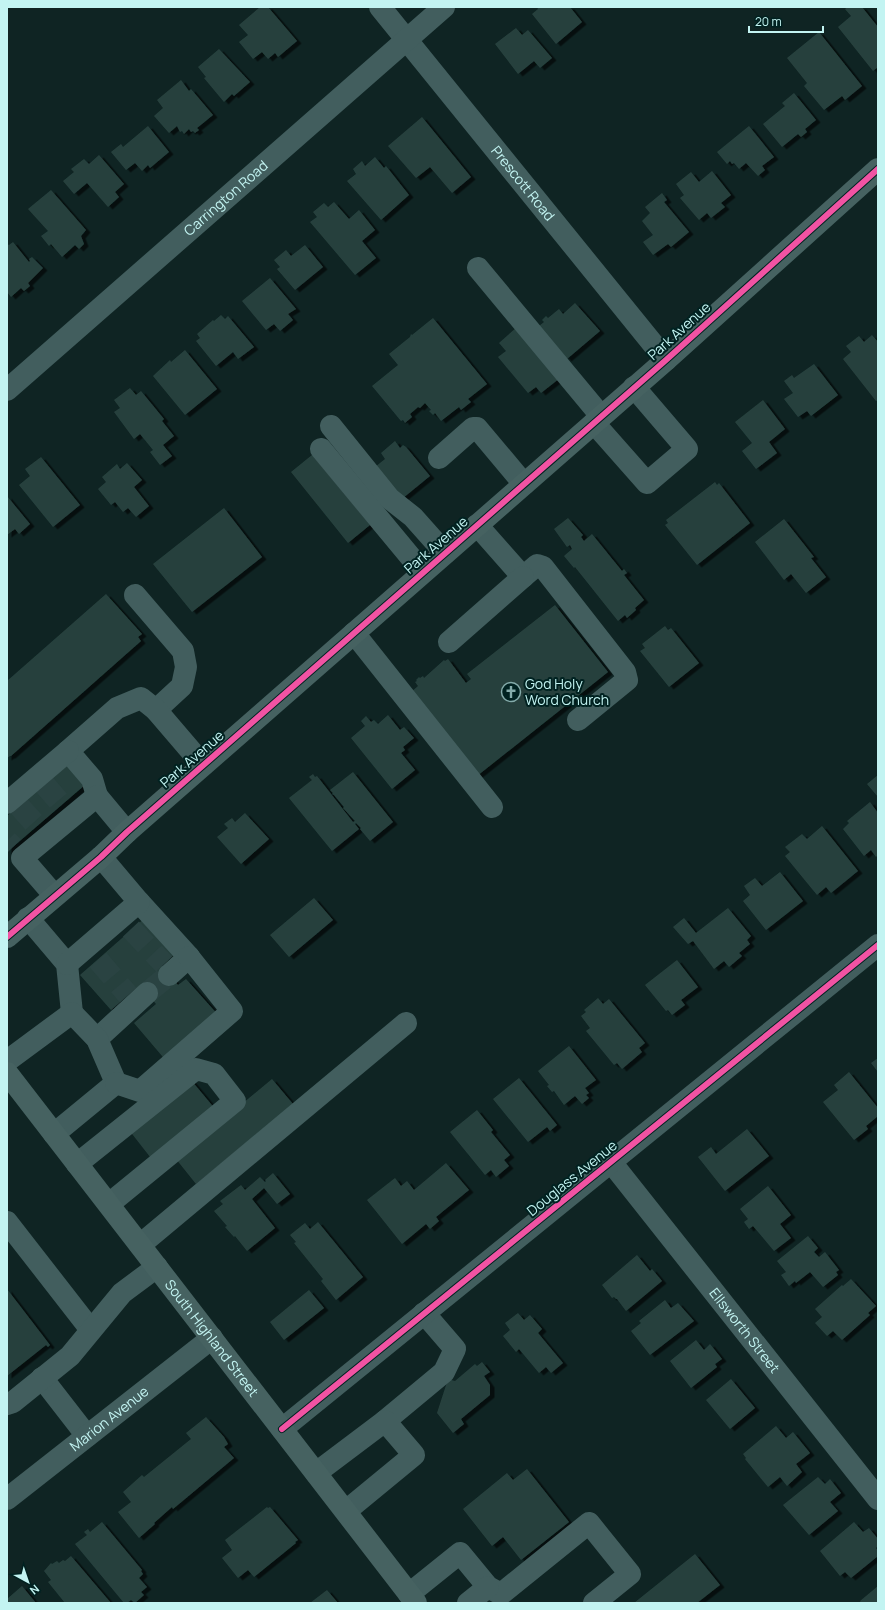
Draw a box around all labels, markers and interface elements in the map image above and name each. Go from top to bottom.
scale bar [749,8,823,34]
text: 20 m [755,13,782,30]
street label: Prescott Road [487,142,559,224]
street label: Carrington Road [179,156,272,240]
street label: Park Avenue [643,297,714,364]
street label: Park Avenue [400,512,472,578]
place label: God Holy Word Church [525,674,609,709]
church icon: God Holy Word Church [500,681,522,703]
street label: Park Avenue [156,726,228,792]
street label: Douglass Avenue [523,1135,621,1220]
street label: South Highland Street [161,1275,264,1401]
street label: Ellsworth Street [705,1284,785,1377]
street label: Marion Avenue [66,1381,152,1455]
north arrow [8,1562,48,1602]
text: N [27,1582,43,1598]

